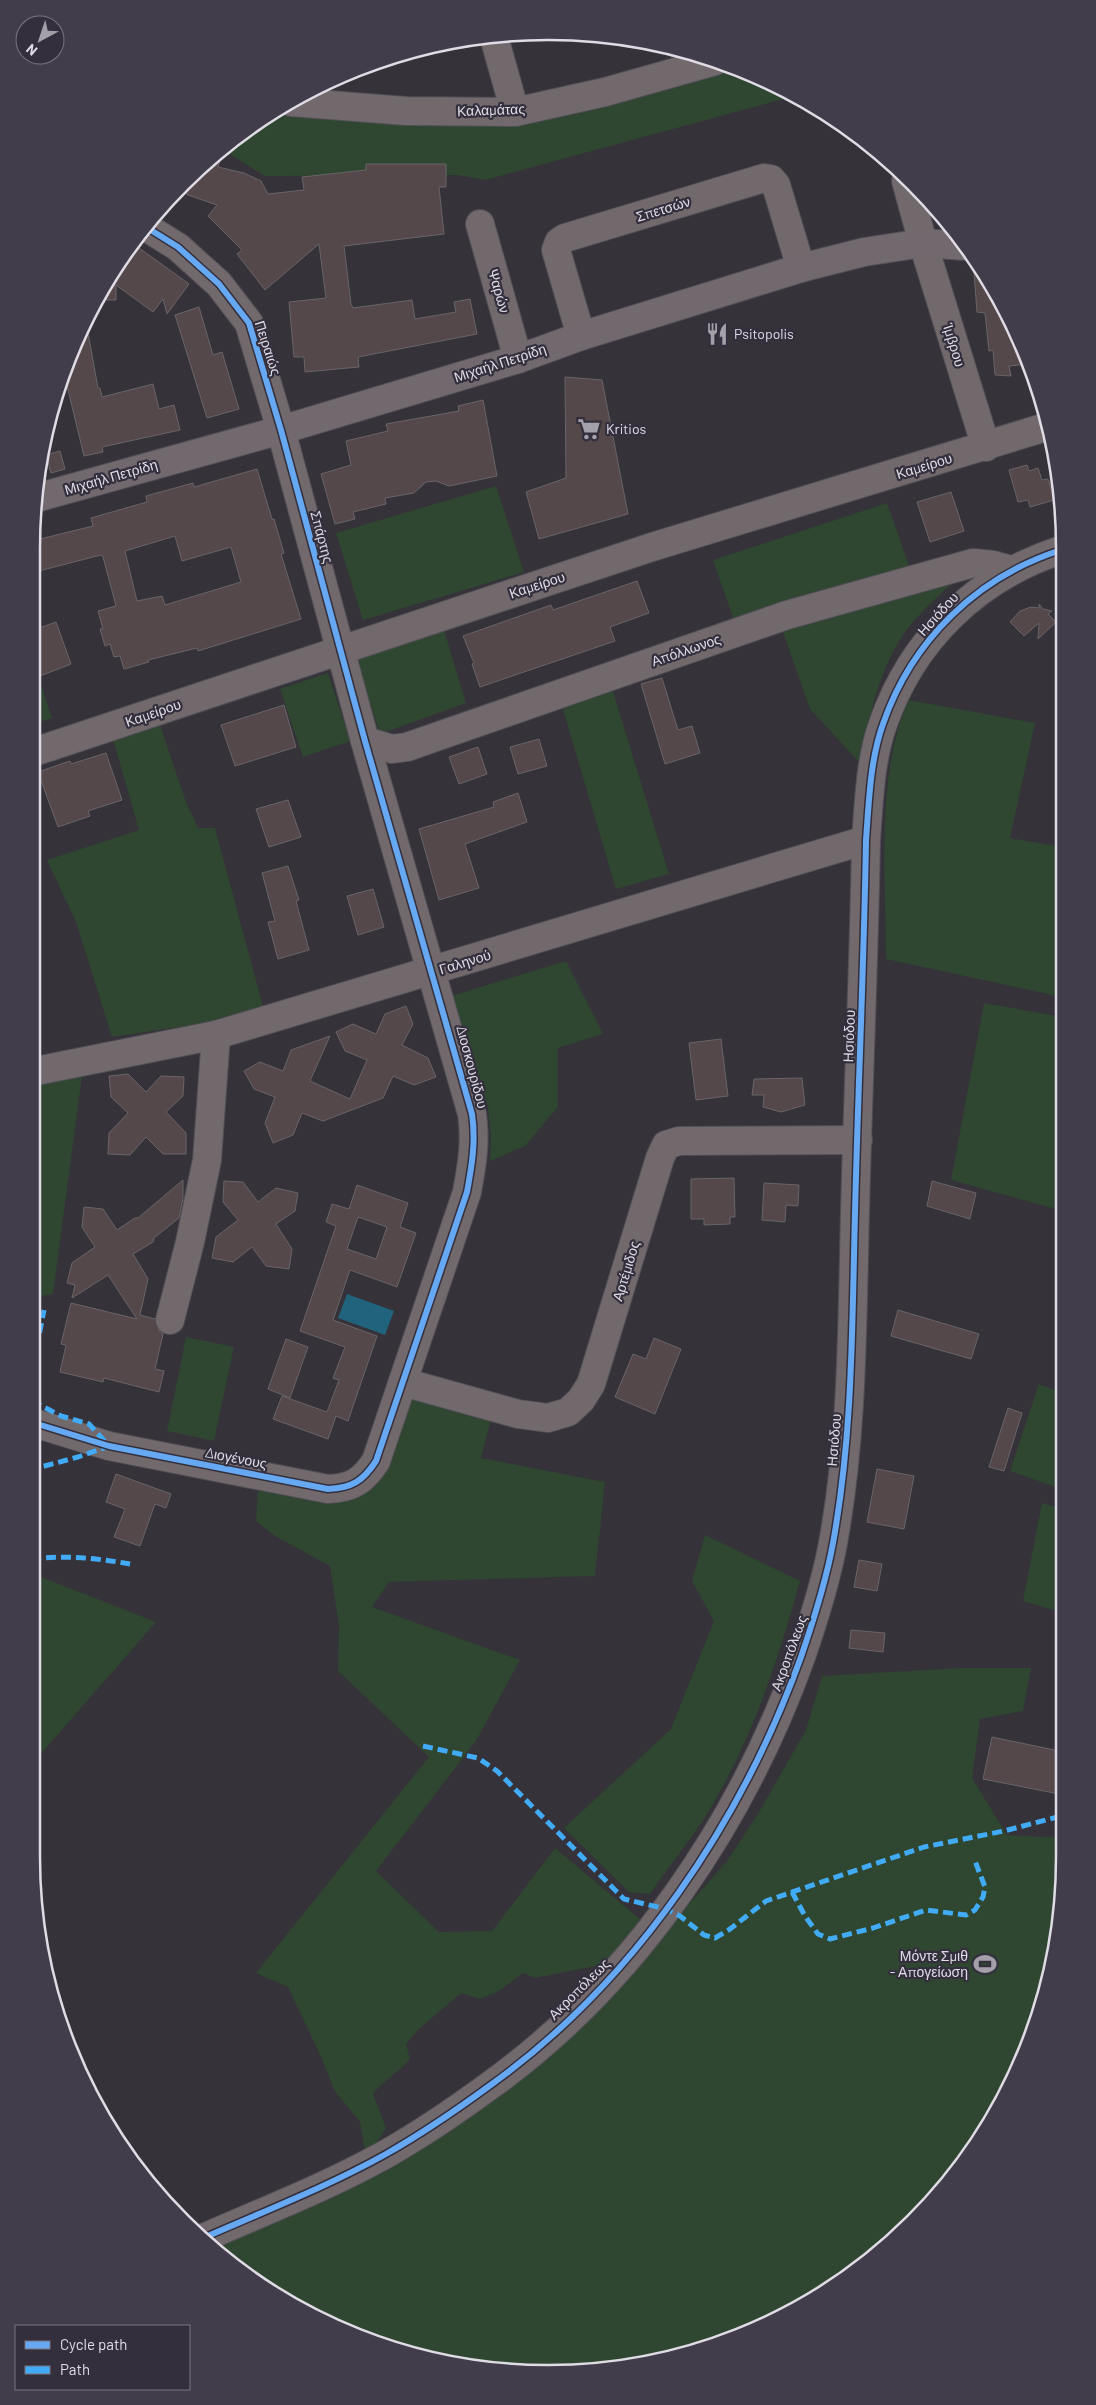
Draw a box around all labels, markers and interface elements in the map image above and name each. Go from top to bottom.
north arrow [15,15,65,65]
text: N [22,41,40,60]
street label: Καλαμάτας [457,100,526,119]
street label: Σπετσών [634,192,692,225]
street label: Ψαρών [485,267,514,315]
street label: Πειραιώς [252,318,285,377]
street label: Ίμβρου [940,320,969,369]
restaurant icon: Psitopolis [704,321,730,347]
place label: Psitopolis [734,325,794,342]
street label: Μιχαήλ Πετρίδη [452,340,548,385]
supermarket icon: Kritios [576,416,602,442]
place label: Kritios [606,420,647,437]
street label: Καμείρου [894,449,954,482]
street label: Μιχαήλ Πετρίδη [62,455,159,498]
street label: Σπάρτης [307,509,338,565]
street label: Καμείρου [507,568,567,602]
street label: Ησιόδου [914,588,962,639]
street label: Απόλλωνος [649,630,723,669]
street label: Καμείρου [123,695,183,730]
street label: Γαληνού [437,946,493,977]
street label: Ησιόδου [839,1009,858,1063]
street label: Διοσκουρίδου [453,1024,492,1110]
street label: Αρτέμιδος [608,1239,643,1303]
street label: Ησιόδου [823,1413,844,1467]
street label: Διογένους [204,1443,269,1472]
street label: Ακροπόλεως [767,1612,810,1693]
place label: Μόντε Σμιθ - Απογείωση [890,1947,968,1980]
sports icon: Μόντε Σμιθ - Απογείωση [972,1951,998,1977]
street label: Ακροπόλεως [545,1954,613,2023]
legend [15,2325,190,2390]
text: Cycle path [60,2335,127,2353]
text: Path [60,2360,90,2378]

